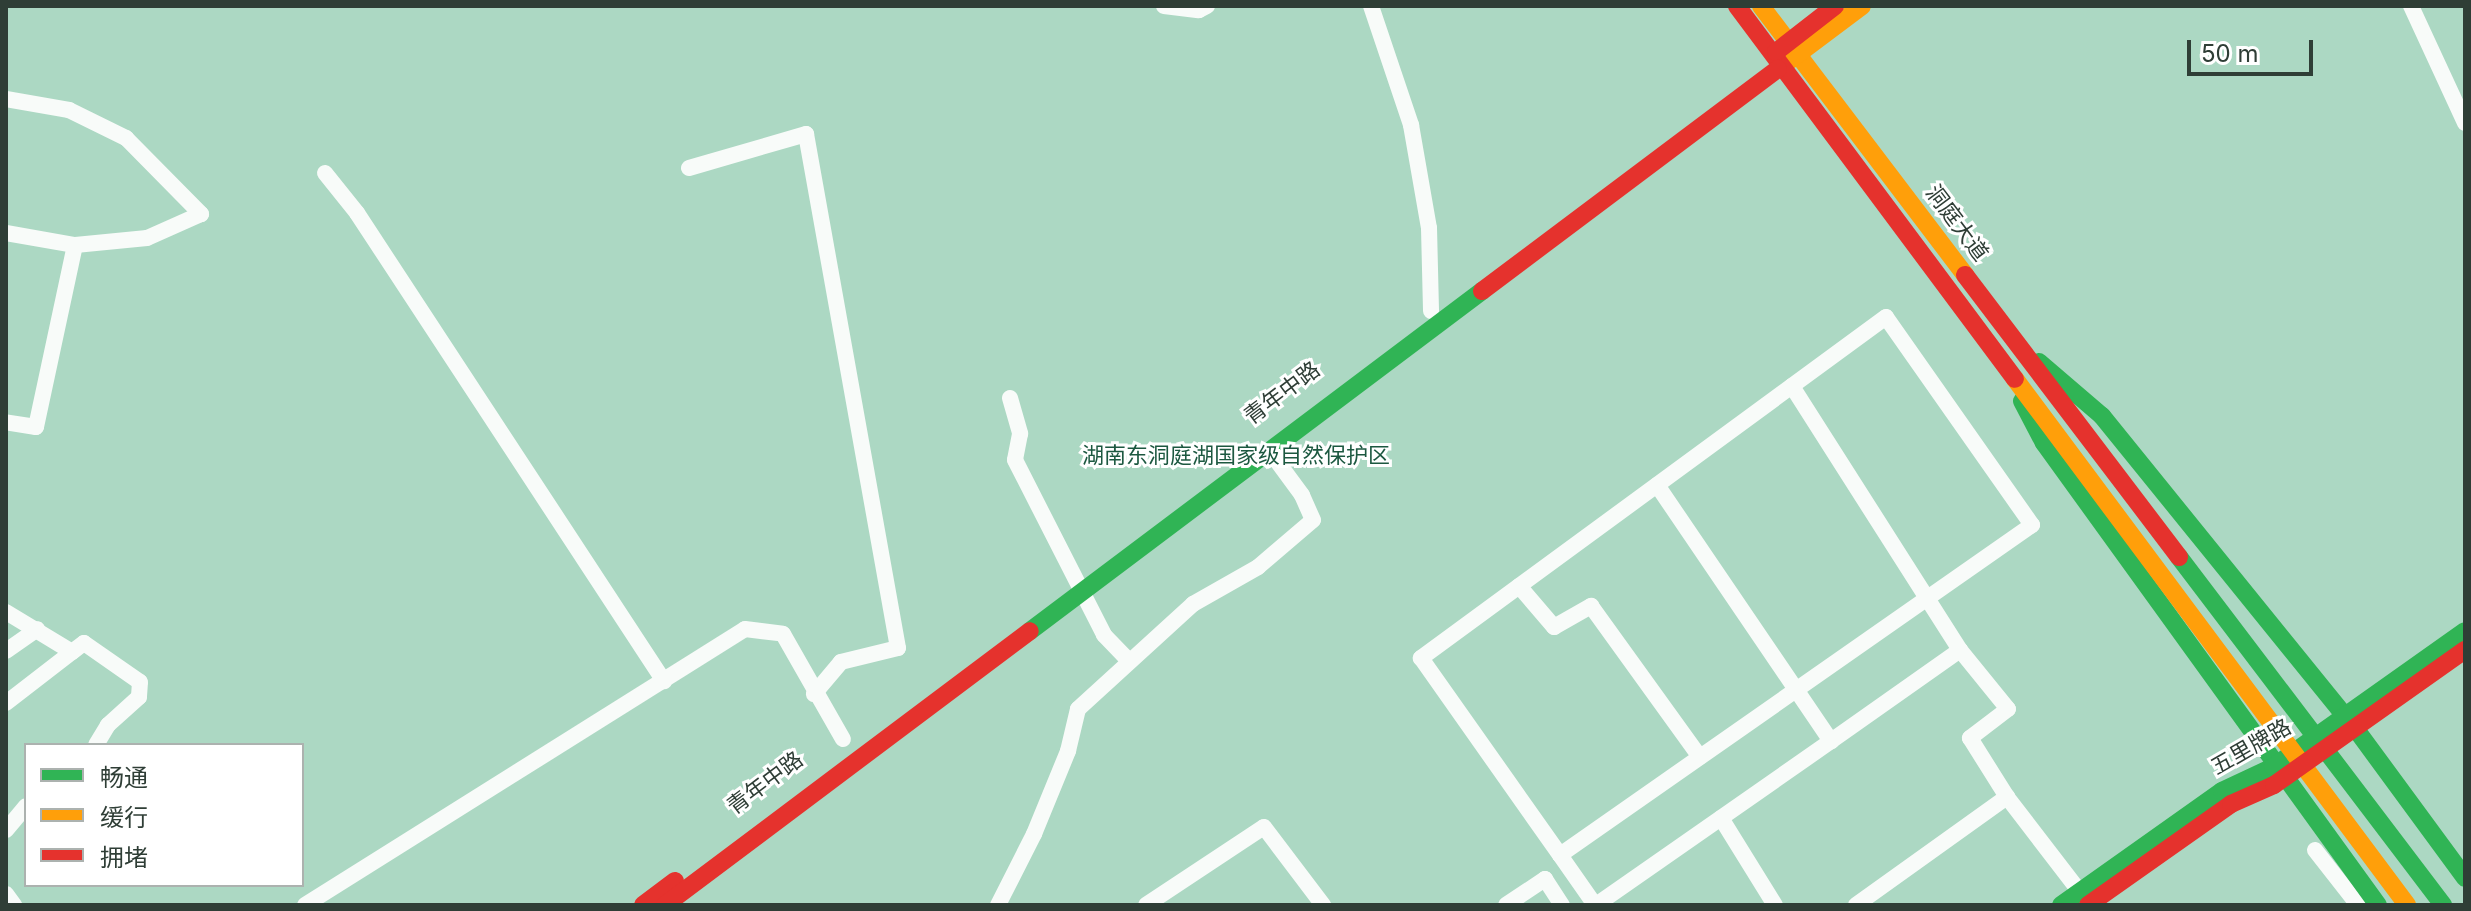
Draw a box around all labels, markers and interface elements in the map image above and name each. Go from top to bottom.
scale bar [2191,24,2317,74]
text: 50 m [2201,39,2259,68]
street label: 洞庭大道 [1920,180,1994,266]
street label: 青年中路 [1239,356,1325,430]
park label: 湖南东洞庭湖国家级自然保护区 [1082,443,1390,469]
street label: 五里牌路 [2206,714,2296,780]
legend [24,743,304,887]
street label: 青年中路 [722,746,808,820]
text: 畅通 [100,763,148,792]
text: 缓行 [100,803,148,832]
text: 拥堵 [100,843,148,872]

